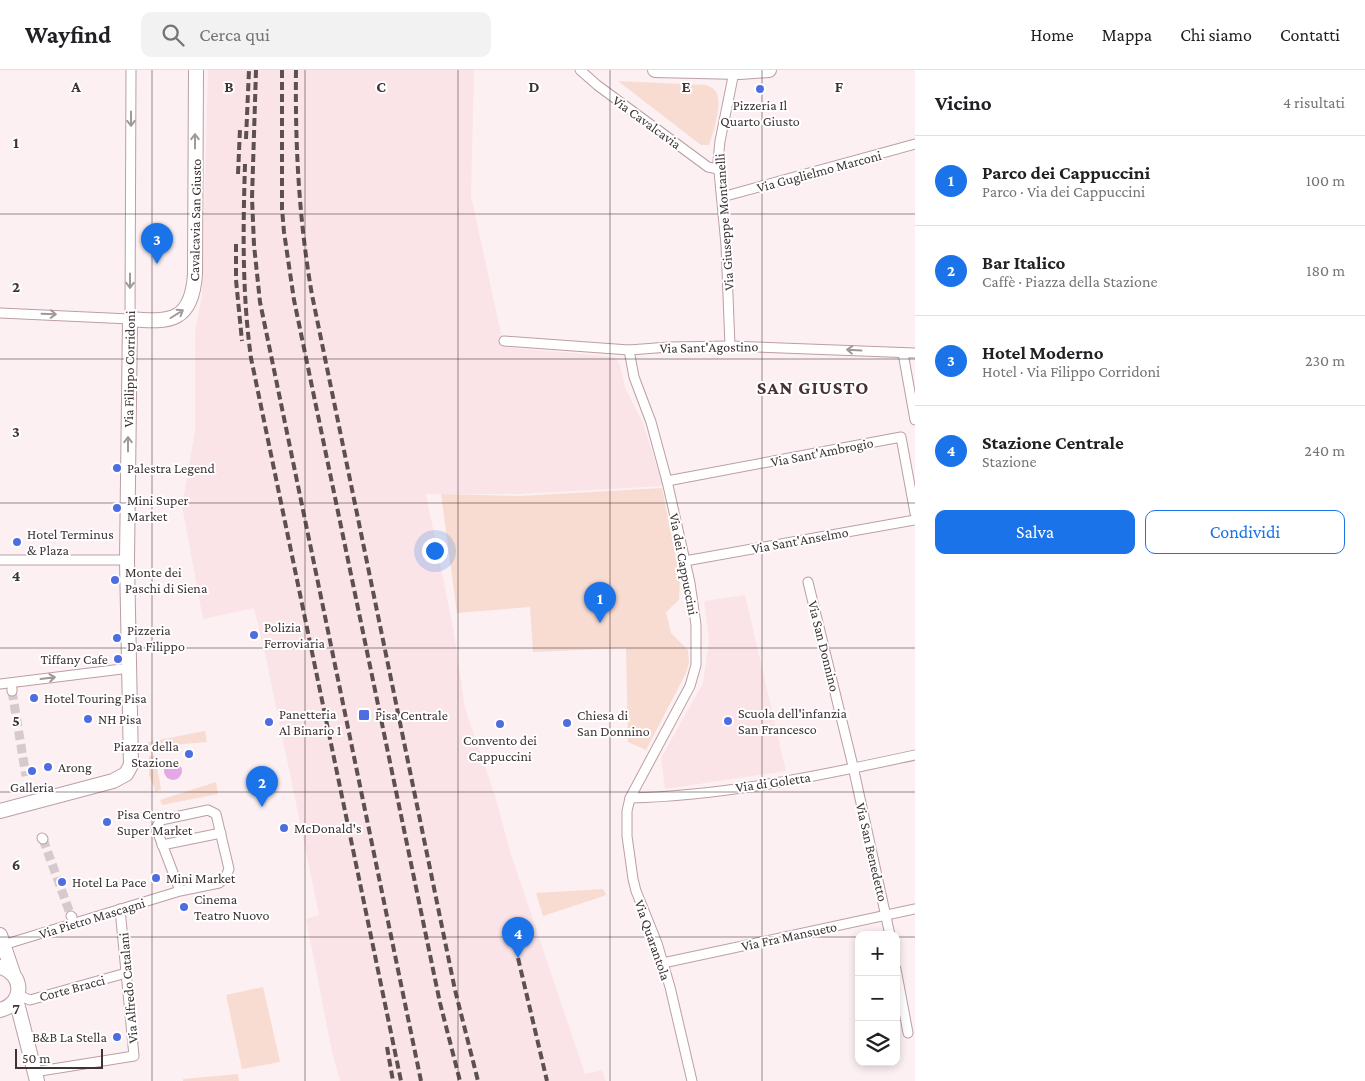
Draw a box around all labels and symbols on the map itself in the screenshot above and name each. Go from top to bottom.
text: A [70,78,81,95]
text: B [224,78,234,95]
text: C [376,78,386,95]
text: D [528,78,540,95]
text: E [681,78,691,95]
text: F [835,78,844,95]
marker: Pizzeria Il Quarto Giusto [754,83,766,95]
street label: Via Cavalcavia [610,92,685,152]
place label: Pizzeria Il Quarto Giusto [720,97,800,129]
one-way arrow [126,110,136,126]
one-way arrow [190,133,200,150]
text: 1 [13,134,19,151]
street label: Via Guglielmo Marconi [755,147,883,195]
street label: Via Giuseppe Montanelli [711,153,737,291]
street label: Cavalcavia San Giusto [186,158,204,281]
pin: 3 [141,223,173,264]
one-way arrow [125,272,135,289]
text: 2 [12,278,20,295]
one-way arrow [169,309,183,319]
one-way arrow [40,310,56,319]
street label: Via Filippo Corridoni [120,310,138,428]
street label: Via Sant'Agostino [660,338,759,356]
one-way arrow [847,345,863,355]
district label: SAN GIUSTO [757,377,869,398]
text: 3 [12,423,20,440]
street label: Via Sant'Ambrogio [769,434,875,470]
one-way arrow [123,436,133,452]
place label: Palestra Legend [127,460,216,476]
marker: Palestra Legend [111,462,123,474]
place label: Mini Super Market [127,492,189,524]
marker: Mini Super Market [111,502,123,514]
street label: Via dei Cappuccini [666,512,702,617]
street label: Via Sant'Anselmo [750,524,850,556]
place label: Hotel Terminus & Plaza [27,526,114,558]
marker: Hotel Terminus & Plaza [11,536,23,548]
your location [422,538,448,564]
place label: Monte dei Paschi di Siena [125,564,208,596]
text: 4 [12,567,21,584]
marker: Monte dei Paschi di Siena [109,574,121,586]
pin: 1 [584,582,616,623]
street label: Via San Donnino [805,599,843,693]
place label: Polizia Ferroviaria [264,619,326,651]
place label: Pizzeria Da Filippo [127,622,185,654]
marker: Polizia Ferroviaria [248,629,260,641]
marker: Pizzeria Da Filippo [111,632,123,644]
place label: Tiffany Cafe [40,651,108,667]
marker: Tiffany Cafe [112,653,124,665]
one-way arrow [40,673,56,683]
place label: Hotel Touring Pisa [44,690,147,706]
marker: Hotel Touring Pisa [28,692,40,704]
place label: Scuola dell'infanzia San Francesco [738,705,848,737]
place label: Panetteria Al Binario 1 [279,706,342,738]
place label: Pisa Centrale [375,707,448,723]
place label: Chiesa di San Donnino [577,707,650,739]
marker: Pisa Centrale [357,708,371,722]
place label: NH Pisa [98,711,142,727]
text: 5 [12,712,20,729]
marker: NH Pisa [82,713,94,725]
marker: Scuola dell'infanzia San Francesco [722,715,734,727]
marker: Panetteria Al Binario 1 [263,716,275,728]
marker: Chiesa di San Donnino [561,717,573,729]
marker: Convento dei Cappuccini [494,718,506,730]
place label: Convento dei Cappuccini [463,732,537,764]
place label: Piazza della Stazione [113,738,180,770]
marker: Piazza della Stazione [183,748,195,760]
place label: Arong [58,759,92,775]
marker: Arong [42,761,54,773]
marker: Galleria [26,765,38,777]
pin: 2 [246,766,278,807]
street label: Via di Goletta [734,769,812,795]
place label: Galleria [10,779,55,795]
street label: Via San Benedetto [853,801,891,903]
place label: Pisa Centro Super Market [117,806,193,838]
marker: Pisa Centro Super Market [101,816,113,828]
place label: McDonald's [294,820,361,836]
marker: McDonald's [278,822,290,834]
text: 6 [12,856,20,873]
place label: Mini Market [166,870,236,886]
marker: Mini Market [150,872,162,884]
place label: Hotel La Pace [72,874,146,890]
marker: Hotel La Pace [56,876,68,888]
place label: Cinema Teatro Nuovo [194,891,269,923]
street label: Via Pietro Mascagni [37,894,147,942]
street label: Via Quarantola [632,898,674,983]
marker: Cinema Teatro Nuovo [178,901,190,913]
pin: 4 [502,917,534,958]
street label: Via Fra Mansueto [740,918,838,954]
street label: Via Alfredo Catalani [115,932,141,1044]
street label: Corte Bracci [37,971,107,1004]
text: 7 [12,1000,20,1017]
place label: B&B La Stella [32,1029,108,1045]
marker: B&B La Stella [111,1031,123,1043]
scale bar [15,1046,102,1069]

